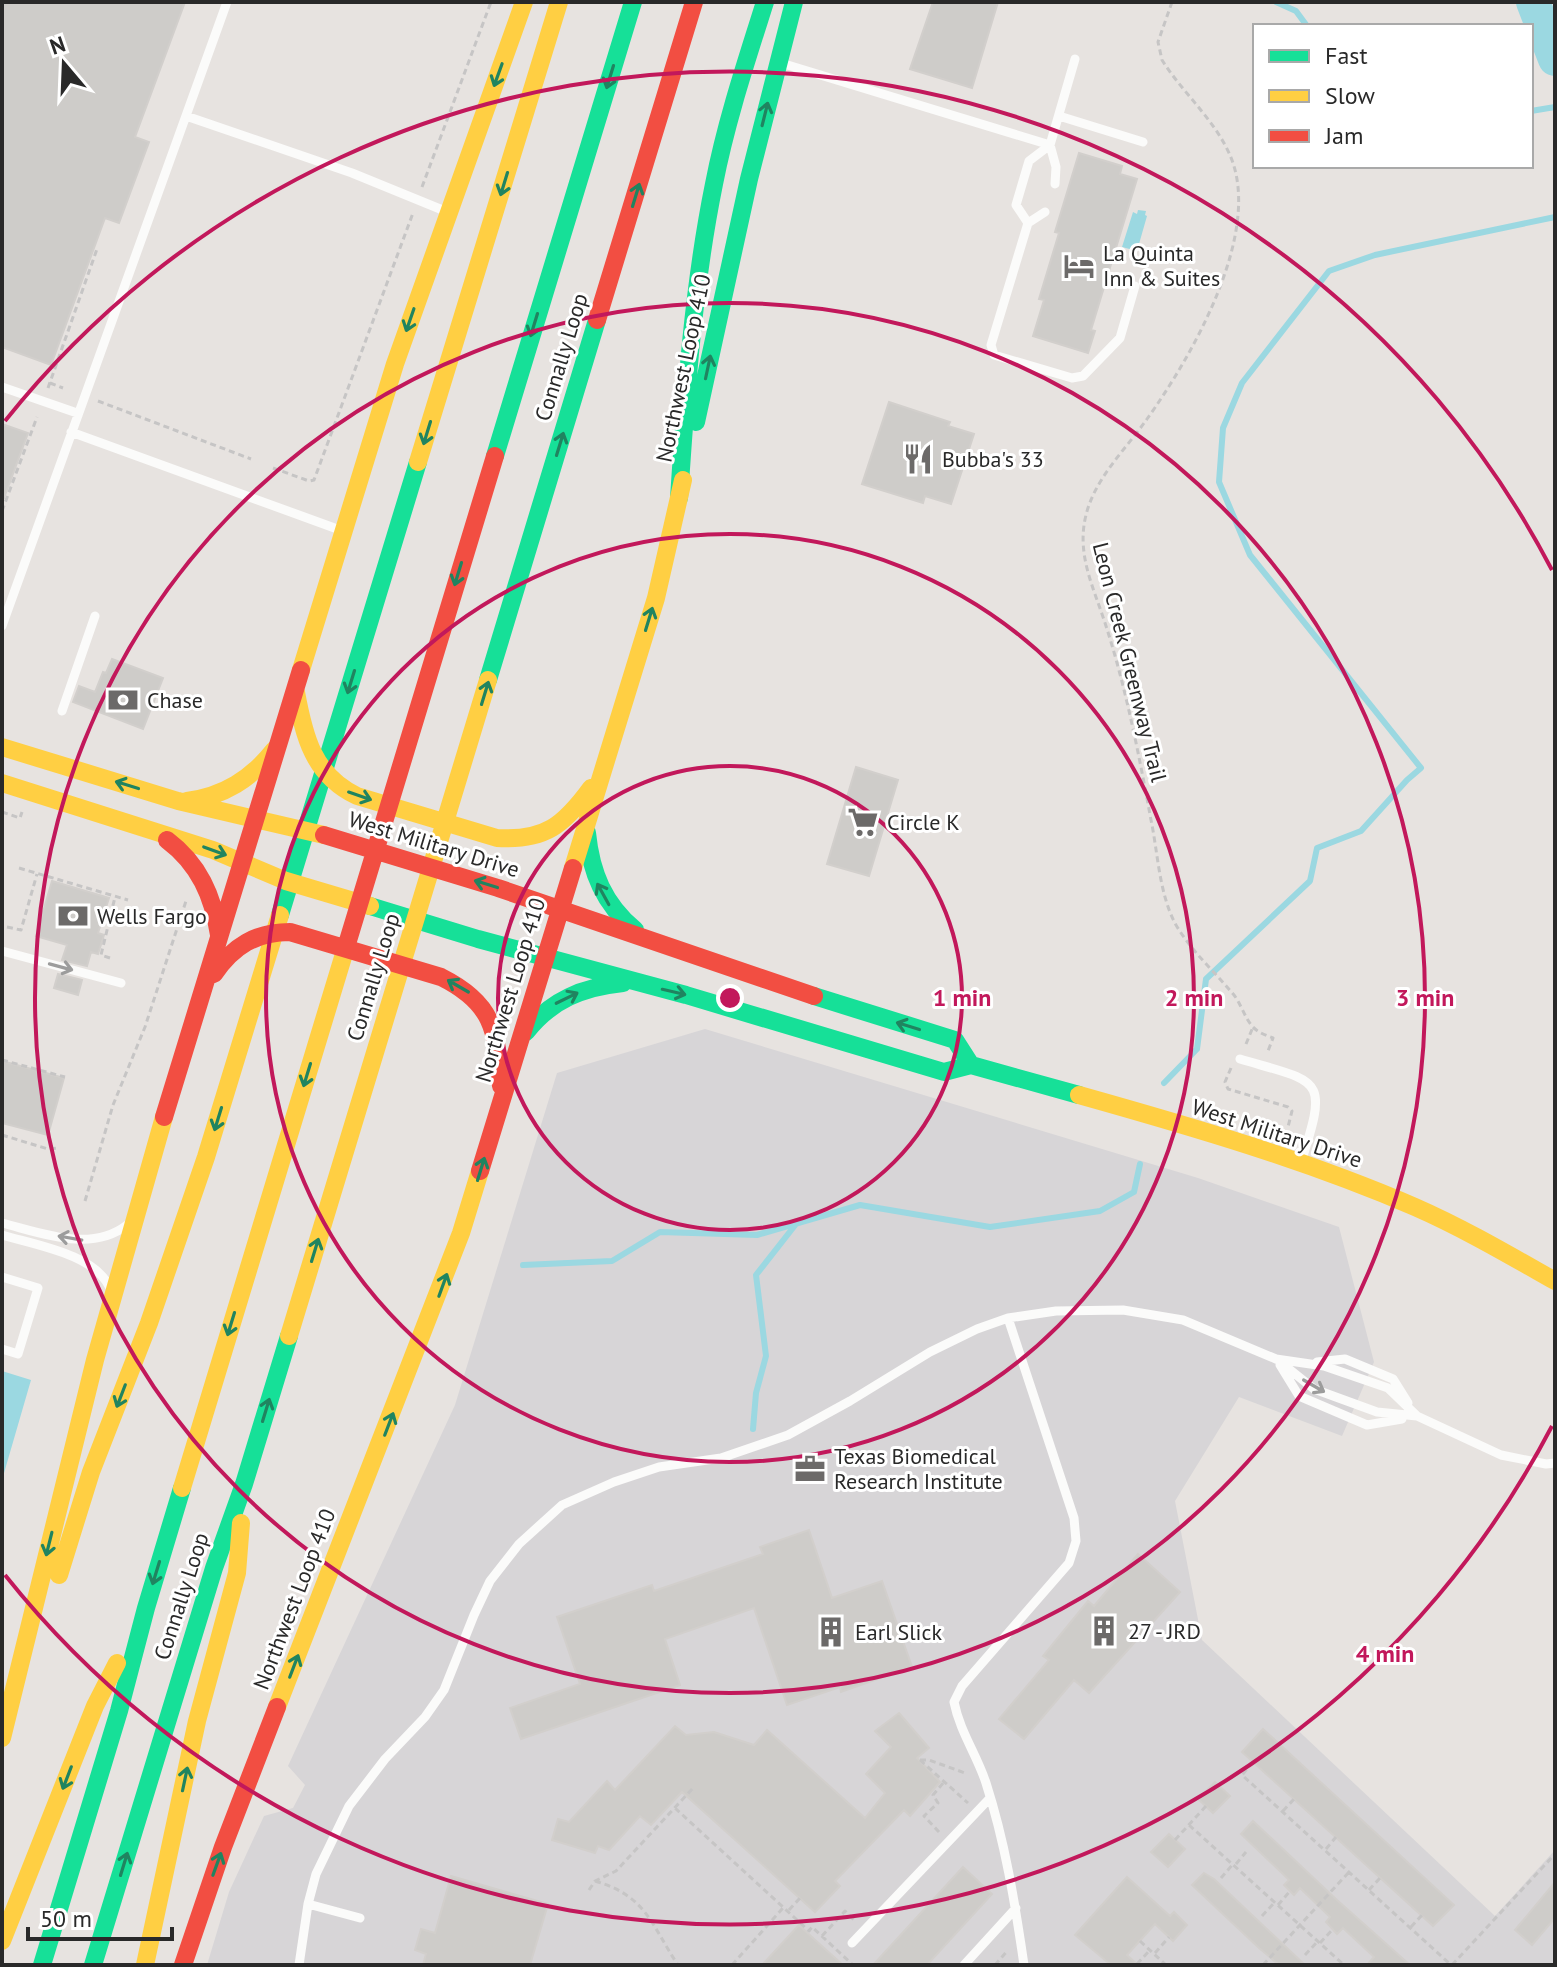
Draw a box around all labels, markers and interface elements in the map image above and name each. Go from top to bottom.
north arrow [24,24,104,104]
legend [1253,24,1533,168]
text: N [46,29,69,61]
text: Fast [1325,40,1368,71]
one-way arrow [489,63,504,88]
one-way arrow [602,63,617,89]
text: Slow [1325,80,1375,111]
one-way arrow [758,101,773,127]
text: Jam [1324,120,1363,151]
one-way arrow [496,170,511,196]
one-way arrow [630,183,644,208]
place label: La Quinta Inn & Suites [1103,239,1220,292]
hotel icon: La Quinta Inn & Suites [1062,249,1096,283]
street label: Northwest Loop 410 [649,272,717,464]
street label: Connally Loop [528,290,594,424]
one-way arrow [402,307,416,332]
one-way arrow [526,312,541,338]
one-way arrow [701,355,716,381]
one-way arrow [419,420,433,445]
one-way arrow [553,431,568,457]
restaurant icon: Bubba's 33 [901,442,935,476]
place label: Bubba's 33 [942,445,1044,473]
street label: Leon Creek Greenway Trail [1087,539,1173,785]
one-way arrow [450,561,465,586]
one-way arrow [642,606,657,632]
one-way arrow [343,668,358,694]
one-way arrow [478,680,493,706]
bank icon: Chase [106,683,140,717]
place label: Chase [147,686,203,714]
one-way arrow [114,777,140,792]
one-way arrow [347,790,372,805]
street label: West Military Drive [345,805,523,883]
supermarket icon: Circle K [846,805,880,839]
place label: Circle K [887,808,960,836]
one-way arrow [202,845,227,859]
one-way arrow [473,876,499,891]
one-way arrow [595,883,611,906]
street label: Northwest Loop 410 [469,894,551,1086]
bank icon: Wells Fargo [56,899,90,933]
place label: Wells Fargo [97,902,207,930]
street label: Connally Loop [340,910,406,1044]
one-way arrow [48,960,74,975]
one-way arrow [447,978,470,994]
text: 1 min [933,982,991,1013]
text: 2 min [1165,982,1223,1013]
text: 3 min [1396,982,1454,1013]
centre of rings [716,984,744,1012]
one-way arrow [661,986,687,1001]
one-way arrow [554,990,578,1005]
one-way arrow [896,1018,922,1033]
one-way arrow [299,1062,313,1087]
street label: West Military Drive [1188,1092,1366,1174]
one-way arrow [209,1106,224,1131]
one-way arrow [474,1157,489,1183]
one-way arrow [57,1229,83,1244]
one-way arrow [309,1238,323,1263]
one-way arrow [436,1273,451,1298]
one-way arrow [223,1311,237,1336]
one-way arrow [1302,1378,1325,1394]
one-way arrow [113,1383,127,1408]
one-way arrow [259,1397,274,1423]
one-way arrow [383,1412,397,1437]
place label: Texas Biomedical Research Institute [834,1442,1003,1495]
office icon: Texas Biomedical Research Institute [793,1452,827,1486]
street label: Northwest Loop 410 [247,1505,341,1693]
street label: Connally Loop [147,1529,215,1663]
one-way arrow [41,1531,56,1556]
one-way arrow [148,1559,163,1585]
building icon: 27 - JRD [1087,1614,1121,1648]
building icon: Earl Slick [814,1615,848,1649]
place label: 27 - JRD [1128,1617,1201,1645]
place label: Earl Slick [855,1618,942,1646]
text: 4 min [1356,1638,1414,1669]
one-way arrow [288,1654,302,1679]
one-way arrow [59,1765,73,1790]
one-way arrow [178,1767,193,1793]
one-way arrow [117,1851,132,1877]
one-way arrow [210,1852,225,1877]
scale bar [28,1891,172,1941]
text: 50 m [40,1903,92,1934]

